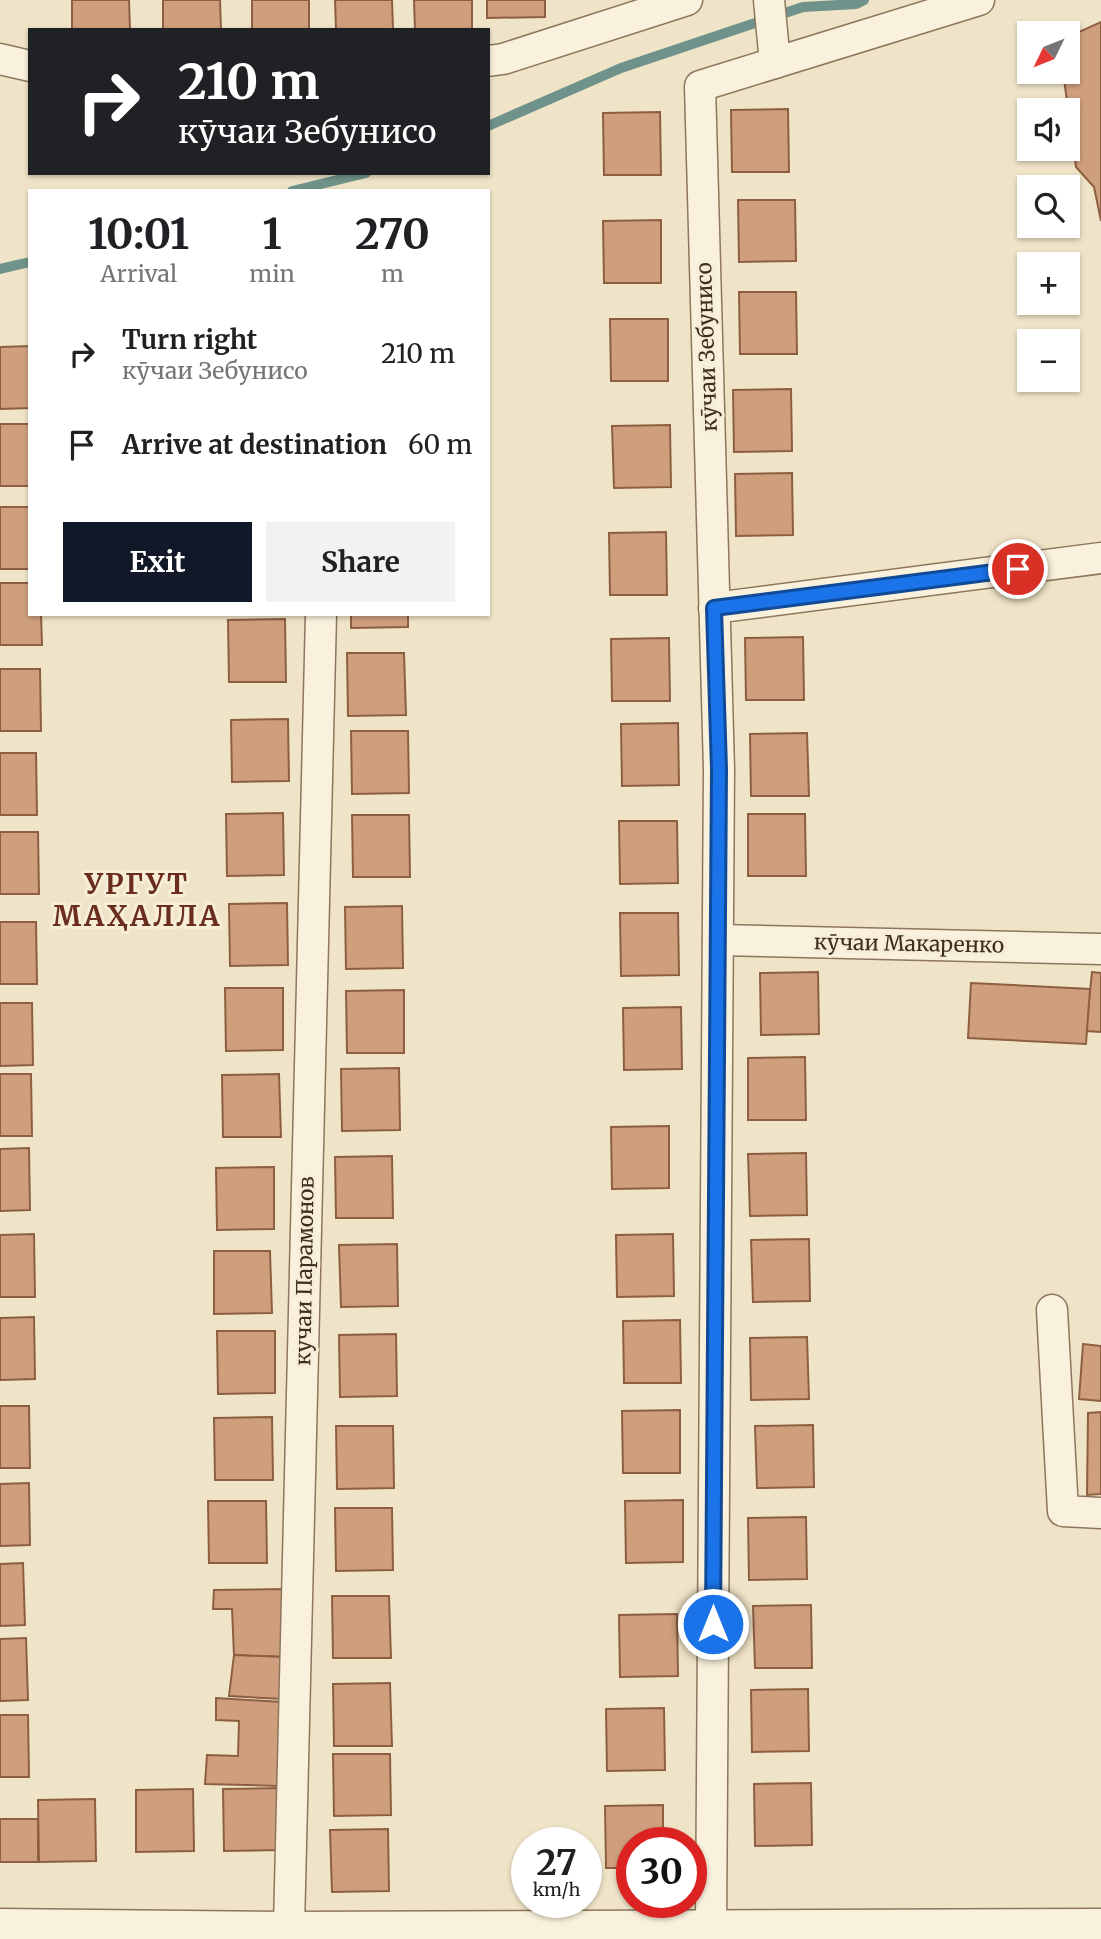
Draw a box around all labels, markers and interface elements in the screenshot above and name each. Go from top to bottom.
north arrow [1017,21,1080,84]
map controls [1017,21,1080,392]
text: 210 m [178,51,319,112]
icon: right [63,56,154,147]
button: sound [1017,98,1080,161]
text: кӯчаи Зебунисо [178,112,436,152]
button: search [1017,175,1080,238]
text: 10:01 [88,208,189,260]
text: 1 [262,208,282,260]
text: 270 [355,208,430,260]
button: + [1017,252,1080,315]
text: Arrival [100,259,177,288]
text: min [249,259,295,288]
text: m [381,259,404,288]
street label: кӯчаи Зебунисо [690,262,723,432]
text: Turn right [122,323,257,356]
button: − [1017,329,1080,392]
icon: right [63,335,101,373]
text: 210 m [381,337,455,370]
text: кӯчаи Зебунисо [122,356,308,385]
icon: arrive [63,426,101,464]
text: Arrive at destination [122,428,387,461]
text: 60 m [408,428,472,461]
button: Exit [63,522,252,602]
button: Share [266,522,455,602]
pin [988,539,1048,599]
icon: arrive [999,550,1037,588]
district label: УРГУТ МАҲАЛЛА [53,866,221,934]
street label: кӯчаи Макаренко [814,928,1004,959]
street label: кучаи Парамонов [289,1176,320,1366]
position arrow [676,1587,750,1661]
speed limit sign: 30 [616,1827,707,1918]
text: 27 [536,1841,577,1885]
text: km/h [533,1878,580,1901]

